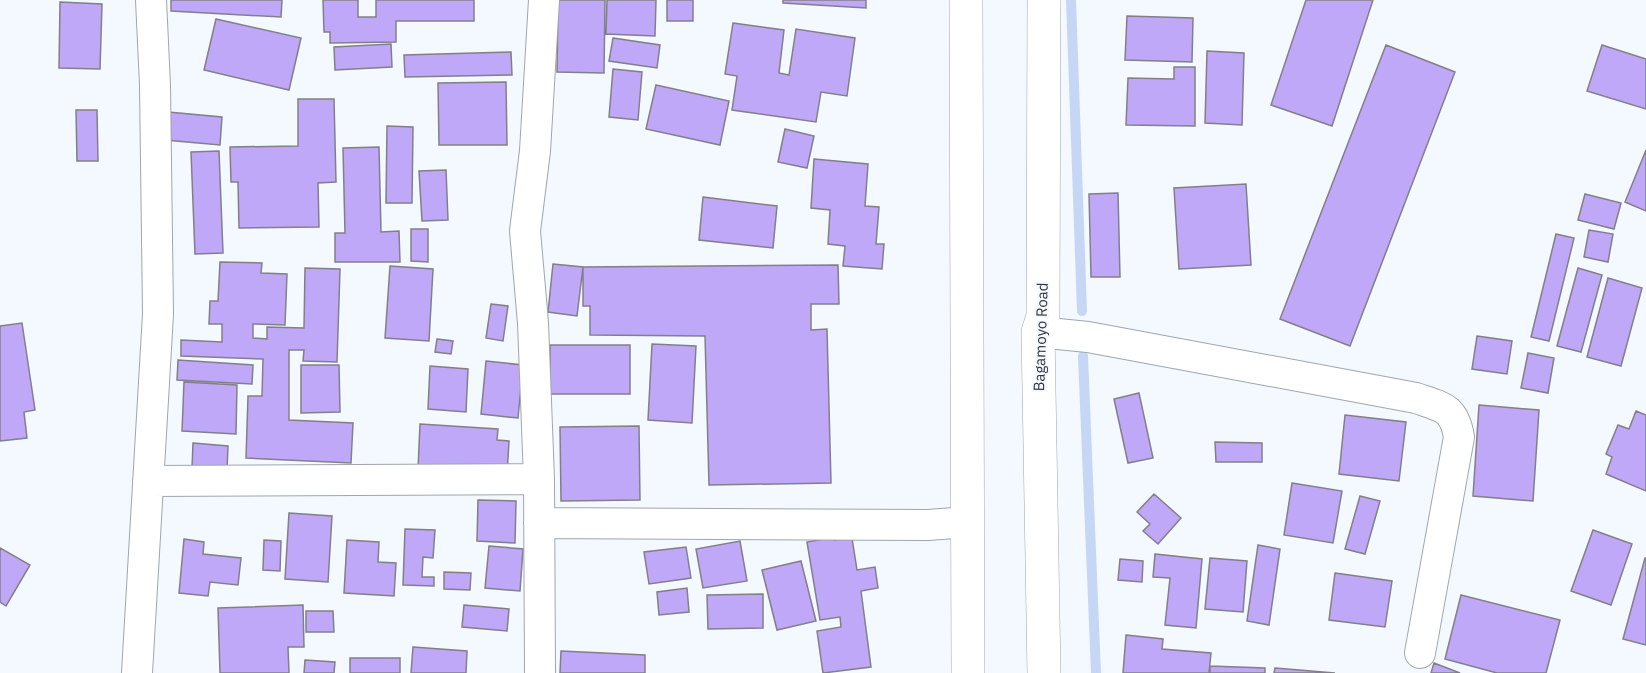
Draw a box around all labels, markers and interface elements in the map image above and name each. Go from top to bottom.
street label: Bagamoyo Road [1029,282,1052,392]

